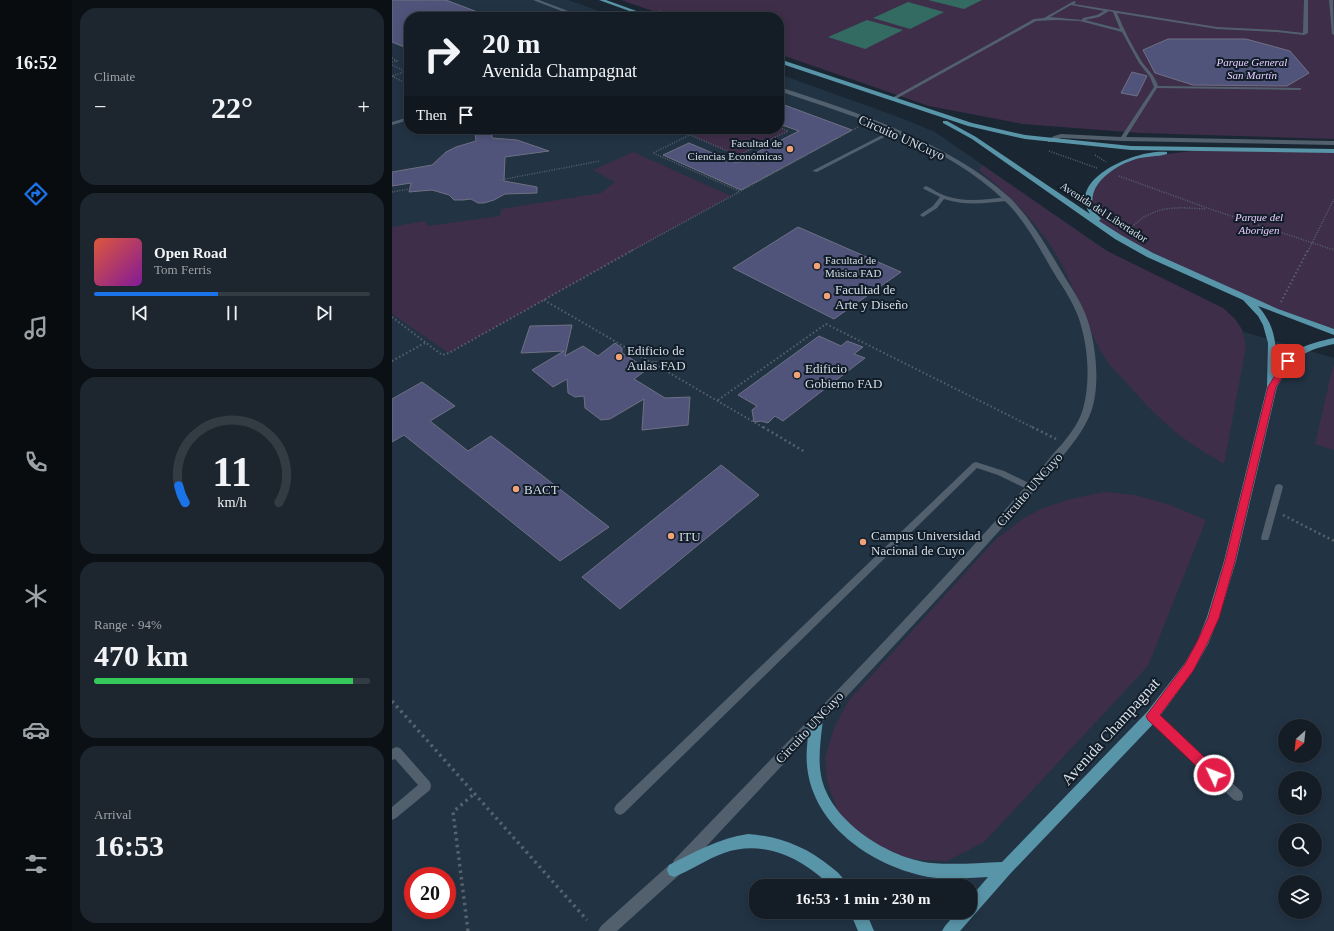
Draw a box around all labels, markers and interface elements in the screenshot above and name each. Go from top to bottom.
icon: right [416,28,468,80]
text: 20 m [482,28,540,59]
text: 16:52 [15,53,57,73]
park label: Parque General San Martín [1216,56,1287,81]
text: Avenida Champagnat [482,61,637,81]
text: Climate [94,69,135,84]
text: 22° [211,91,253,124]
text: − [94,94,106,119]
text: + [358,94,370,119]
icon: arrive [455,104,477,126]
text: Then [416,107,447,123]
street label: Circuito UNCuyo [856,112,947,163]
place label: Facultad de Ciencias Económicas [688,137,782,162]
marker: Facultad de Ciencias Económicas [785,144,795,154]
street label: Avenida del Libertador [1058,179,1150,245]
icon: directions [22,180,50,208]
park label: Parque del Aborigen [1234,211,1283,236]
text: Open Road [154,245,227,261]
place label: Facultad de Música FAD [825,254,881,279]
marker: Facultad de Música FAD [812,261,822,271]
text: Tom Ferris [154,262,211,277]
place label: Facultad de Arte y Diseño [835,282,908,312]
marker: Facultad de Arte y Diseño [822,291,832,301]
icon: previous [129,302,151,324]
icon: pause [221,302,243,324]
icon: next [313,302,335,324]
icon: music [22,314,50,342]
place label: Edificio de Aulas FAD [627,343,686,373]
pin [1271,344,1305,378]
icon: arrive [1277,350,1299,372]
marker: Edificio de Aulas FAD [614,352,624,362]
place label: Edificio Gobierno FAD [805,361,882,391]
marker: Edificio Gobierno FAD [792,370,802,380]
icon: phone [22,448,50,476]
text: 11 [212,449,252,495]
street label: Circuito UNCuyo [993,449,1065,529]
place label: BACT [524,482,559,497]
marker: BACT [511,484,521,494]
text: km/h [217,494,247,510]
place label: Campus Universidad Nacional de Cuyo [871,528,981,558]
place label: ITU [679,529,701,544]
marker: ITU [666,531,676,541]
marker: Campus Universidad Nacional de Cuyo [858,537,868,547]
icon: climate [22,582,50,610]
text: Range · 94% [94,617,162,632]
text: 470 km [94,639,188,672]
street label: Avenida Champagnat [1058,674,1164,789]
street label: Circuito UNCuyo [772,688,846,766]
icon: car [22,716,50,744]
north arrow [1278,719,1322,763]
map controls [1278,719,1322,919]
position arrow [1193,754,1235,796]
button: sound [1278,771,1322,815]
text: Arrival [94,807,132,822]
button: search [1278,823,1322,867]
text: 16:53 [94,829,164,862]
icon: filters [22,850,50,878]
speed limit sign: 20 [404,867,456,919]
button: layers [1278,875,1322,919]
text: 16:53 · 1 min · 230 m [796,891,931,907]

